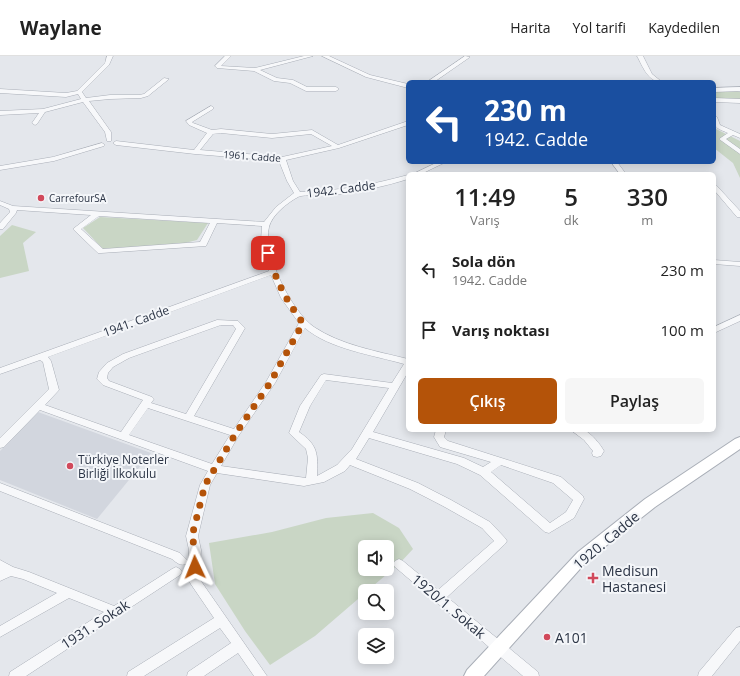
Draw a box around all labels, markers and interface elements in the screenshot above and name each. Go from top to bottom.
text: Waylane [20,15,102,41]
text: Harita [510,18,550,37]
text: Yol tarifi [572,18,626,37]
text: Kaydedilen [648,18,720,37]
text: 230 m [484,91,567,129]
icon: left [418,96,470,148]
text: 1942. Cadde [484,127,588,151]
street label: 1961. Cadde [223,147,282,165]
street label: 1942. Cadde [306,176,377,202]
text: 11:49 [454,180,516,213]
text: 5 [564,180,578,213]
text: 330 [627,180,668,213]
place label: CarrefourSA [49,191,107,205]
marker: CarrefourSA [36,193,46,203]
text: Varış [470,211,500,229]
text: dk [564,211,579,229]
text: m [641,211,653,229]
pin [251,236,285,270]
icon: arrive [257,242,279,264]
text: Sola dön [452,251,516,271]
icon: left [418,259,440,281]
text: 230 m [660,260,704,280]
text: 1942. Cadde [452,271,527,289]
street label: 1941. Cadde [100,301,172,341]
icon: arrive [418,319,440,341]
text: Varış noktası [452,320,550,340]
text: 100 m [660,320,704,340]
button: Çıkış [418,378,557,424]
button: Paylaş [565,378,704,424]
place label: Türkiye Noterler Birliği İlkokulu [78,451,169,482]
marker: Türkiye Noterler Birliği İlkokulu [65,461,75,471]
street label: 1920. Cadde [569,507,643,573]
map controls [358,540,394,664]
button: sound [358,540,394,576]
position arrow [174,546,216,588]
place label: Medisun Hastanesi [602,561,666,596]
street label: 1920/1. Sokak [408,569,490,643]
marker: Medisun Hastanesi [587,572,599,584]
button: search [358,584,394,620]
street label: 1931. Sokak [57,594,133,653]
button: layers [358,628,394,664]
place label: A101 [555,628,588,647]
marker: A101 [542,632,552,642]

